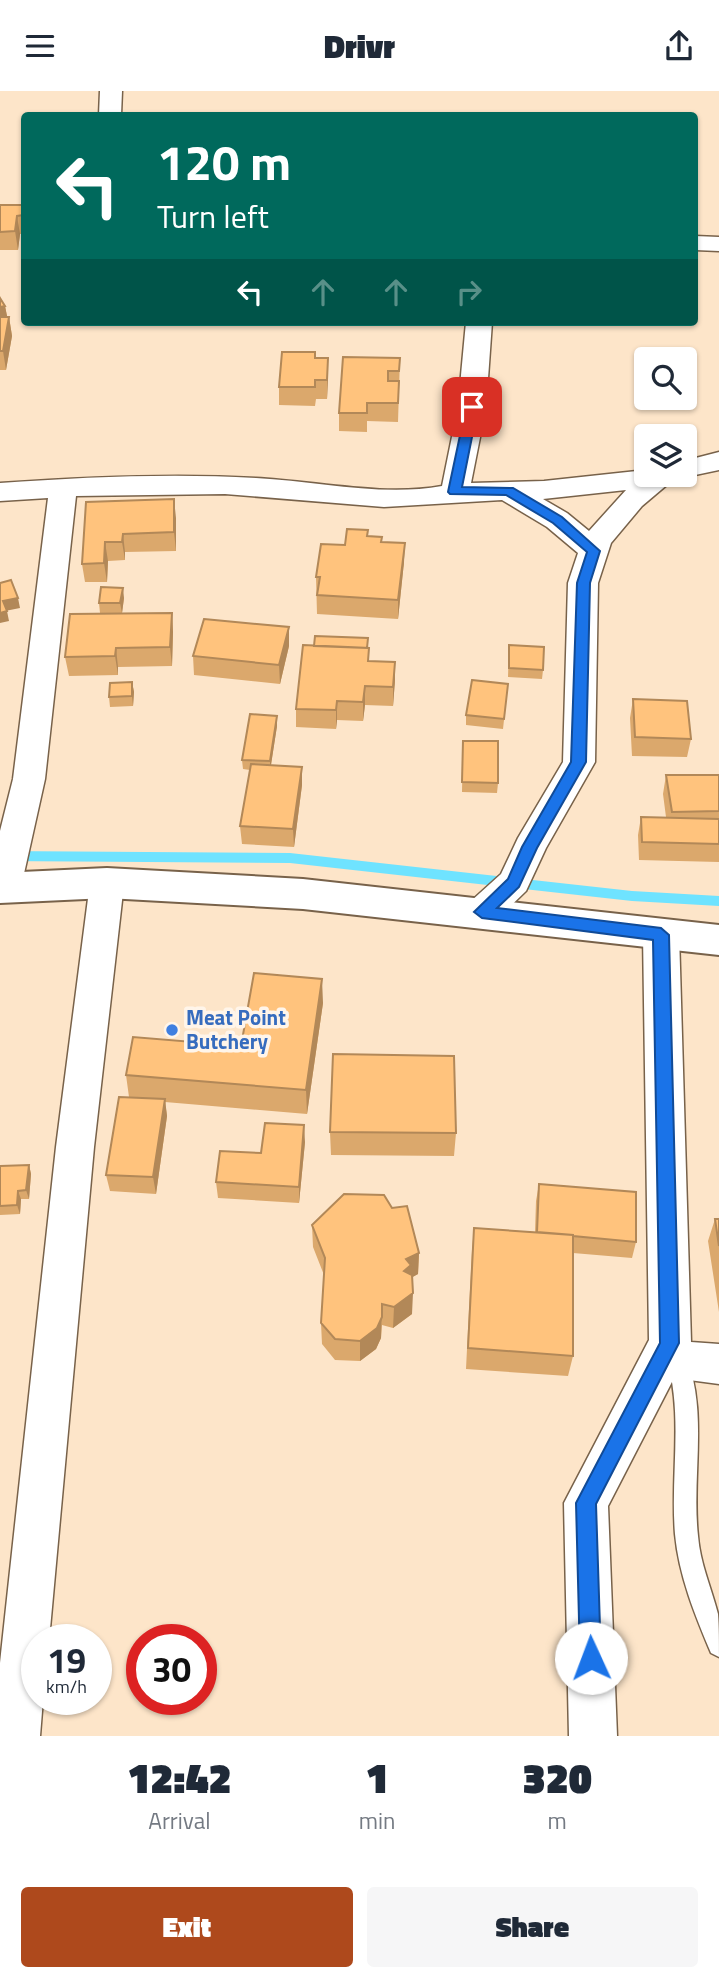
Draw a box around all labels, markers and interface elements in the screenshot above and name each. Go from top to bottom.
text: Drivr [324,22,395,70]
icon: menu [21,27,59,65]
icon: share [660,27,698,65]
text: 120 m [157,124,291,199]
icon: left [42,140,133,231]
text: Turn left [157,192,269,240]
icon: left [231,273,269,311]
icon: ahead [304,273,342,311]
icon: ahead [377,273,415,311]
icon: right [450,273,488,311]
map controls [634,347,697,487]
button: search [634,347,697,410]
pin [442,377,502,437]
icon: arrive [453,388,491,426]
button: layers [634,424,697,487]
place label: Meat Point Butchery [186,1001,286,1057]
marker: Meat Point Butchery [164,1022,180,1038]
position arrow [554,1621,628,1695]
speed limit sign: 30 [126,1624,217,1715]
text: 19 [47,1633,86,1687]
text: km/h [46,1673,87,1700]
text: 12:42 [127,1745,232,1809]
text: 1 [366,1745,389,1809]
text: 320 [523,1745,592,1809]
text: Arrival [148,1803,211,1838]
text: min [359,1803,395,1838]
text: m [548,1803,567,1838]
button: Exit [21,1887,353,1967]
button: Share [367,1887,698,1967]

